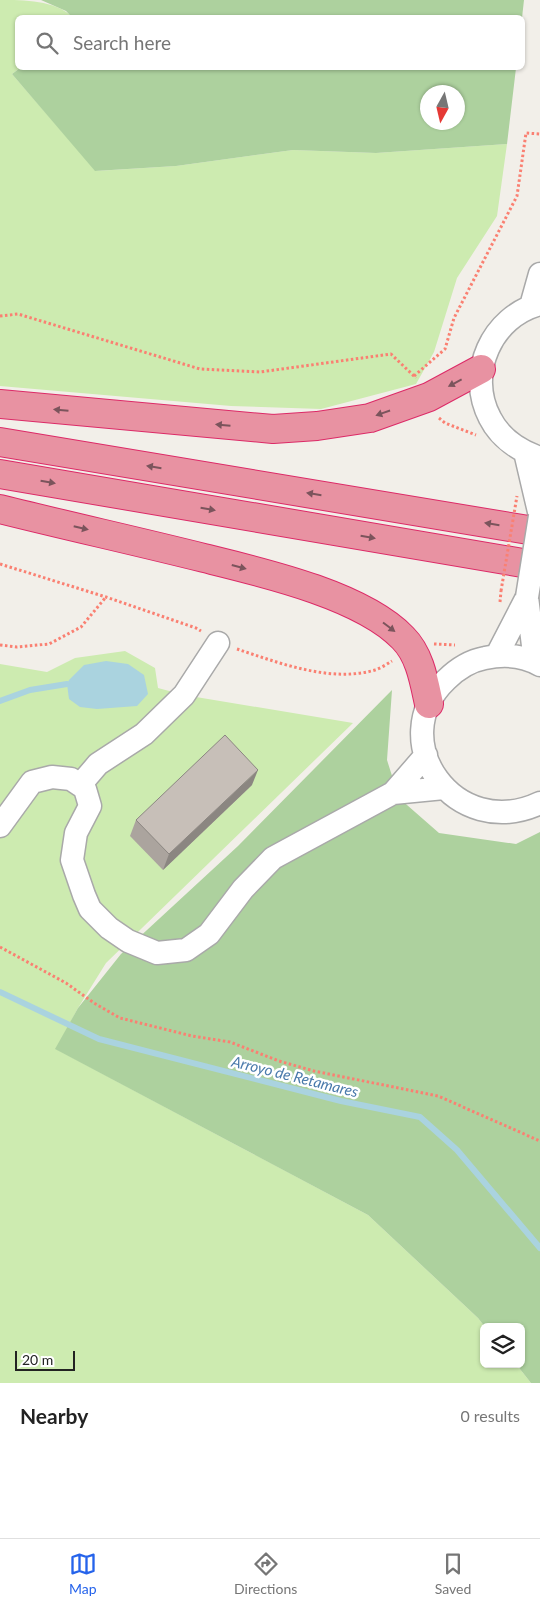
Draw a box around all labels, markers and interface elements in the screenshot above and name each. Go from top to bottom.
search box [15,15,525,70]
icon: search [33,29,61,57]
text: Search here [73,31,171,54]
north arrow [420,85,465,130]
one-way arrow [448,379,463,387]
one-way arrow [53,406,69,414]
one-way arrow [376,410,391,417]
one-way arrow [214,420,230,428]
one-way arrow [146,463,162,471]
one-way arrow [40,479,56,487]
one-way arrow [306,490,322,498]
one-way arrow [201,506,217,514]
one-way arrow [484,519,500,527]
one-way arrow [74,524,89,532]
one-way arrow [361,533,377,541]
one-way arrow [232,563,247,571]
one-way arrow [382,621,395,632]
water label: Arroyo de Retamares [229,1051,360,1100]
map controls [480,1323,525,1368]
button: layers [480,1323,525,1368]
scale bar [15,1348,75,1371]
text: 20 m [22,1351,53,1368]
text: Nearby [20,1403,88,1428]
text: 0 results [460,1406,520,1425]
tab: Map [69,1550,97,1597]
tab: Directions [234,1550,297,1597]
tab: Saved [435,1550,471,1597]

